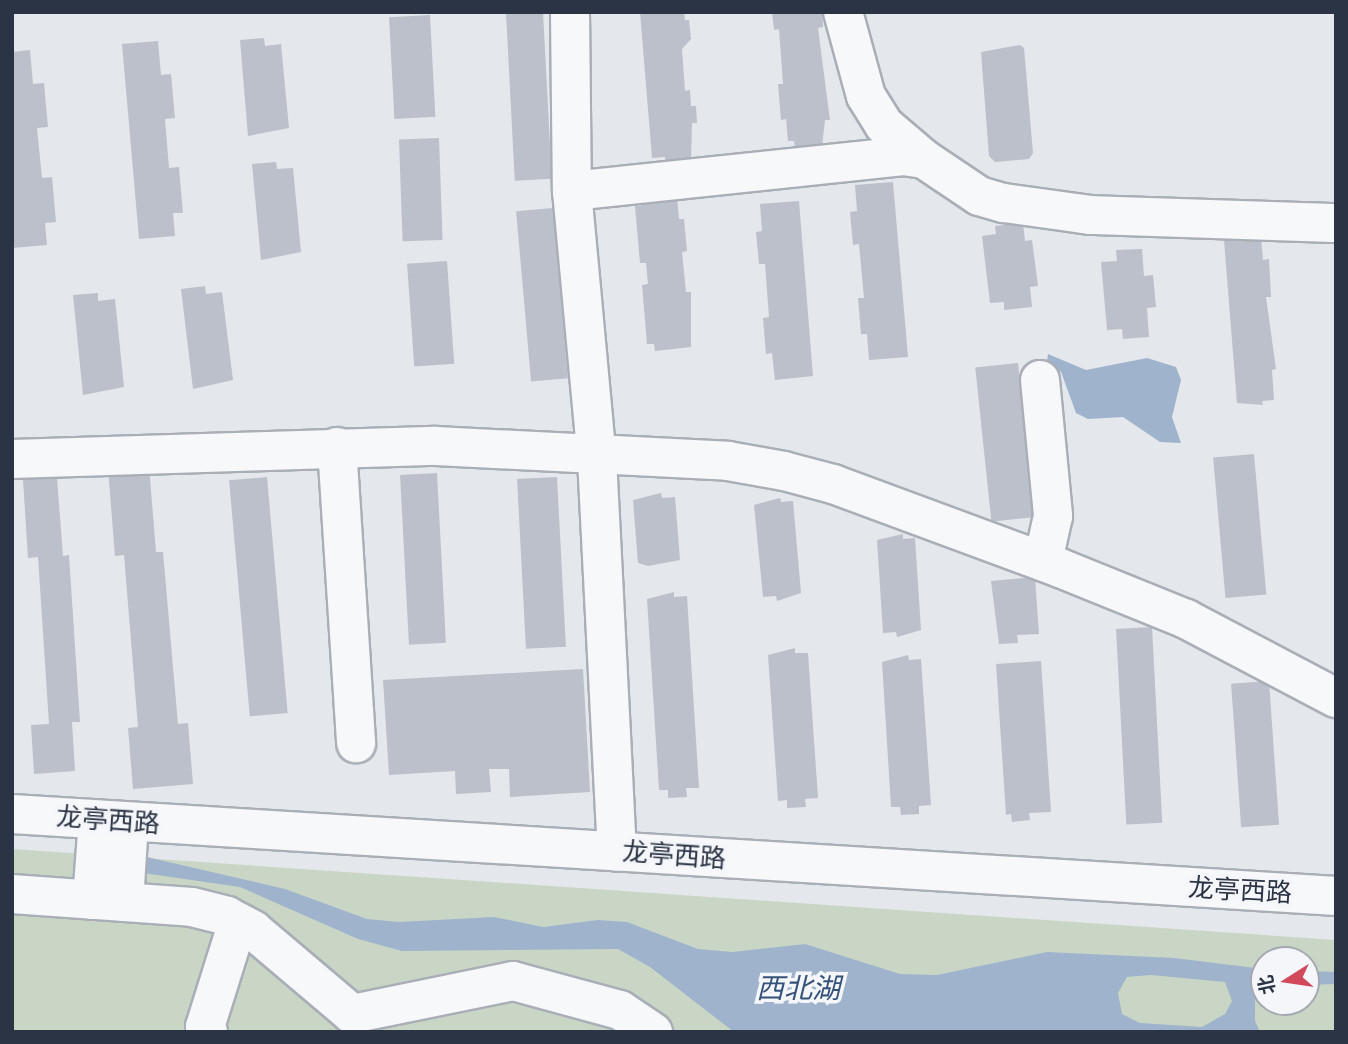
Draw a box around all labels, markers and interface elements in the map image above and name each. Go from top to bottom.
street label: 龙亭西路 [55,801,161,839]
street label: 龙亭西路 [621,836,727,874]
street label: 龙亭西路 [1187,872,1293,908]
north arrow [1250,946,1320,1016]
water label: 西北湖 [756,971,840,1005]
text: 北 [1250,973,1282,997]

